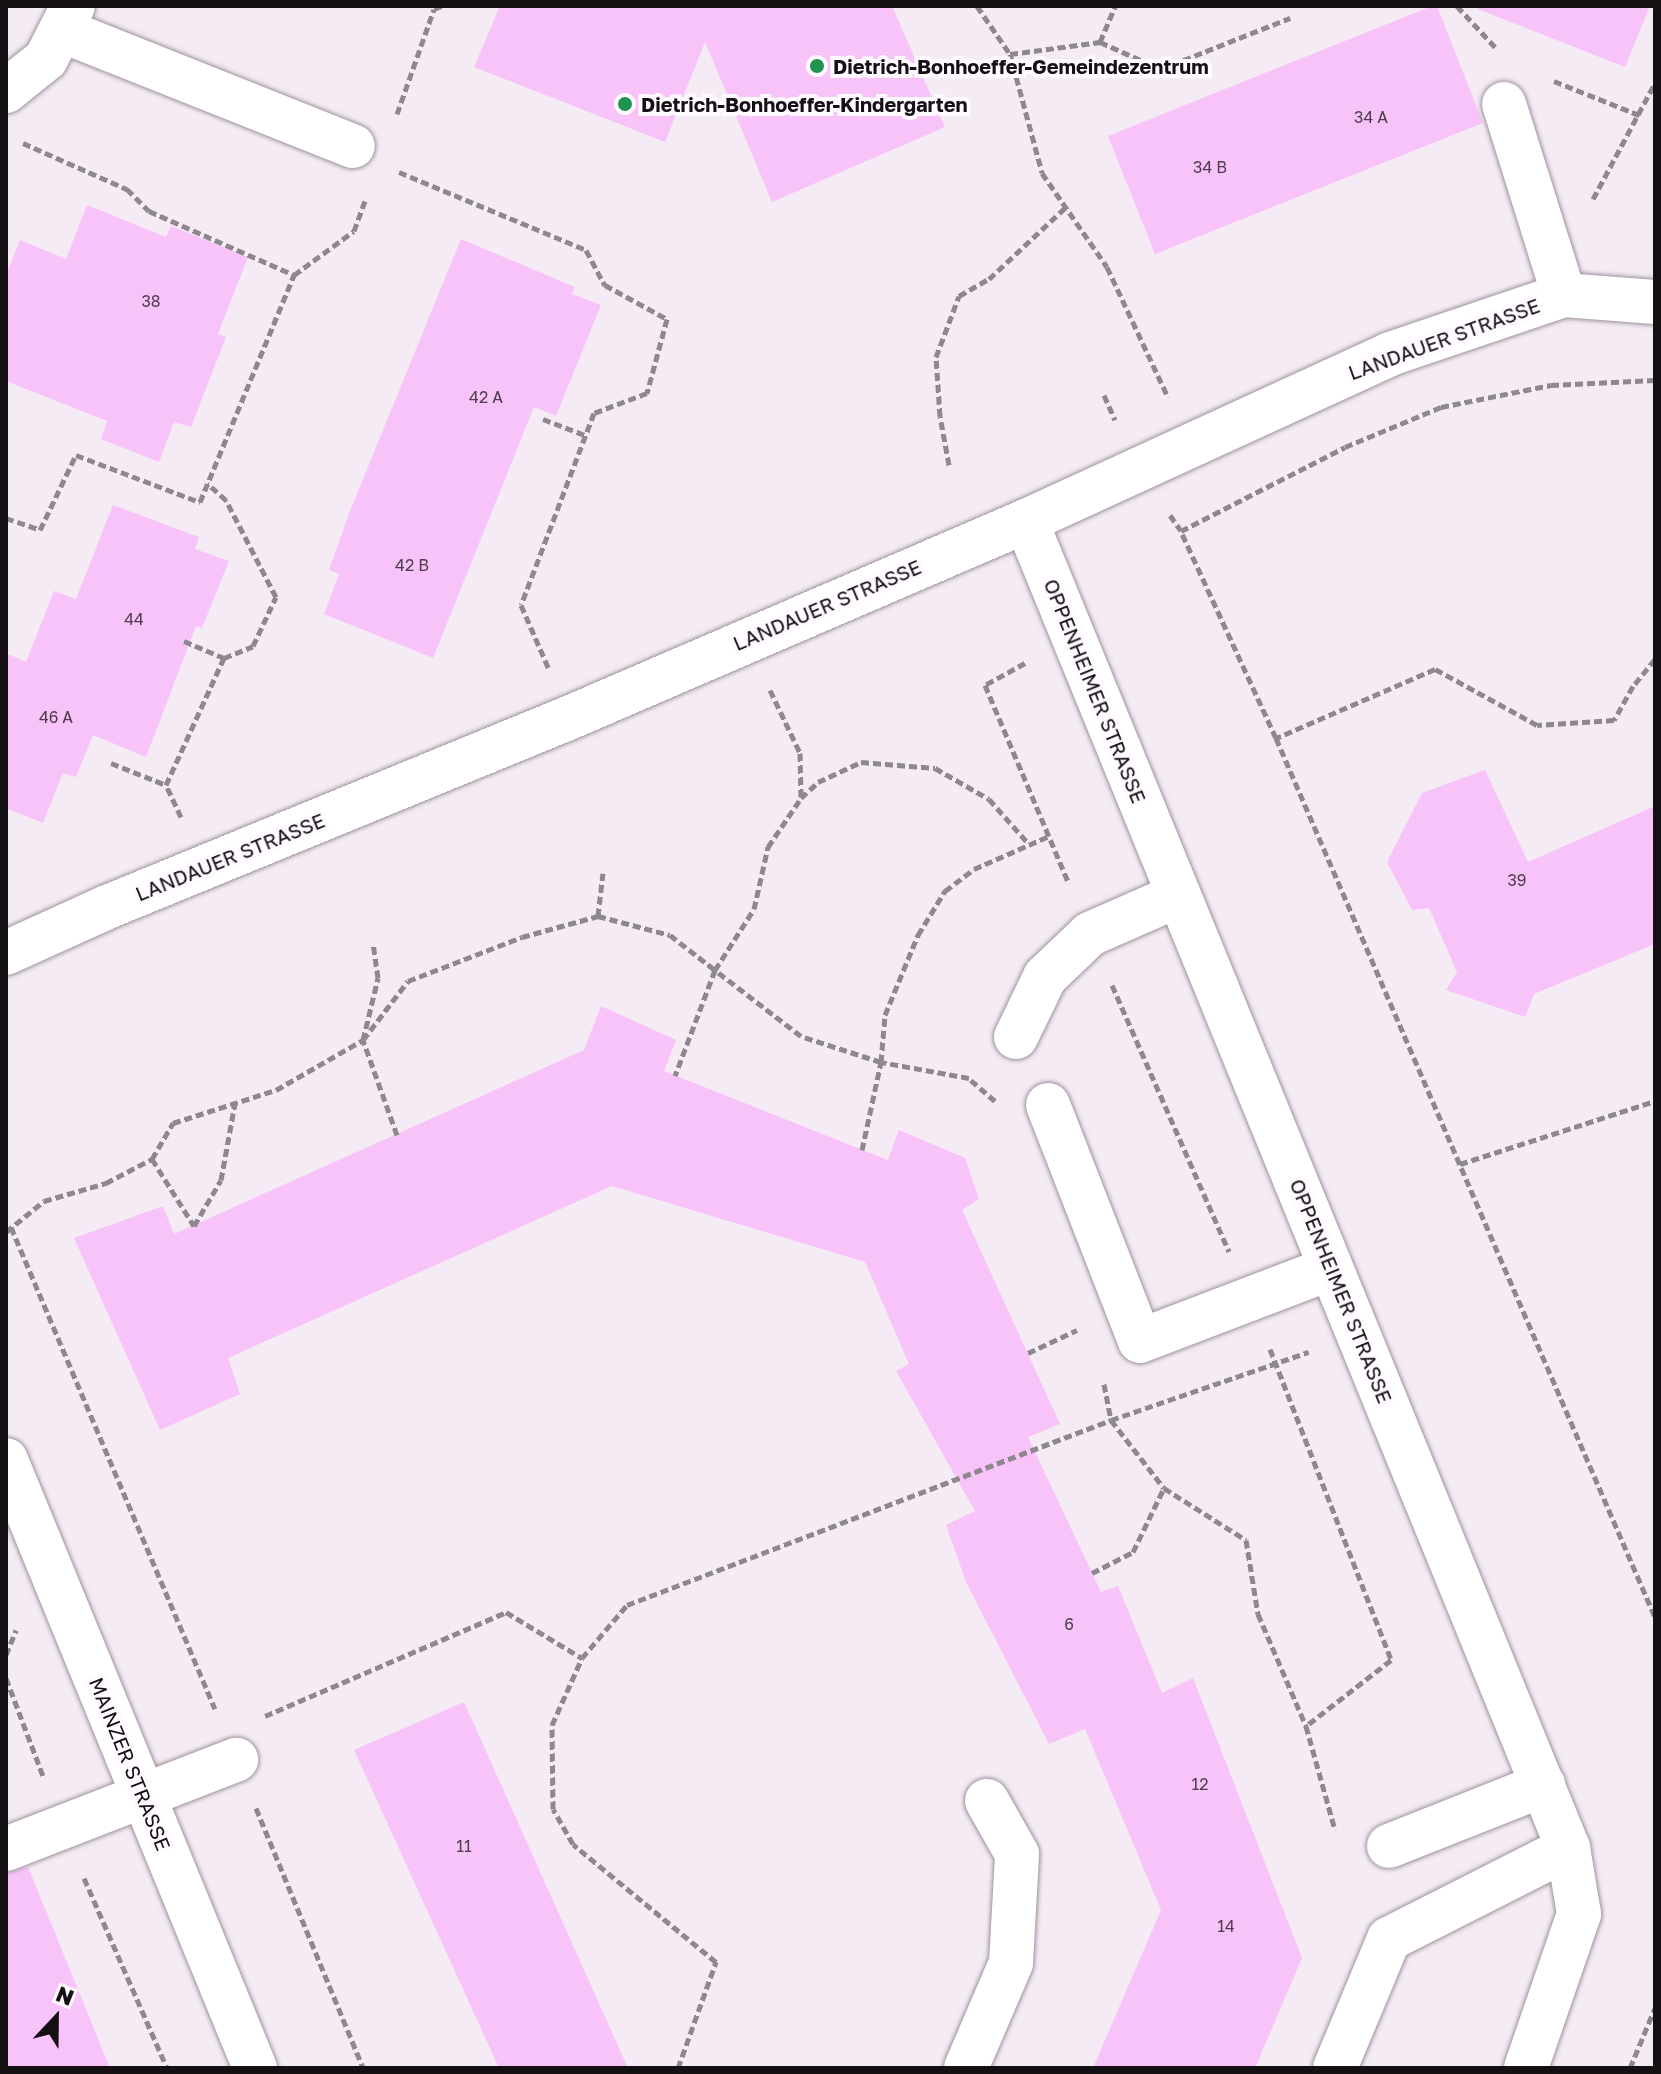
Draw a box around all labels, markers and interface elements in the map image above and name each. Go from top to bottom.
place label: Dietrich-Bonhoeffer-Gemeindezentrum [833,54,1209,78]
marker: Dietrich-Bonhoeffer-Gemeindezentrum [808,57,826,75]
place label: Dietrich-Bonhoeffer-Kindergarten [641,92,968,116]
marker: Dietrich-Bonhoeffer-Kindergarten [616,95,634,113]
house number: 34 A [1354,107,1388,127]
house number: 34 B [1193,157,1227,177]
house number: 38 [141,291,161,311]
street label: LANDAUER STRASSE [1345,293,1543,385]
house number: 42 A [469,387,503,407]
street label: LANDAUER STRASSE [729,554,925,656]
house number: 42 B [395,555,429,575]
street label: OPPENHEIMER STRASSE [1039,575,1151,807]
house number: 44 [124,609,144,629]
house number: 46 A [39,707,73,727]
street label: LANDAUER STRASSE [132,808,328,906]
house number: 39 [1507,870,1527,890]
street label: OPPENHEIMER STRASSE [1285,1175,1397,1407]
house number: 6 [1064,1614,1074,1634]
street label: MAINZER STRASSE [84,1674,176,1854]
house number: 12 [1191,1774,1209,1794]
house number: 11 [456,1836,472,1856]
house number: 14 [1217,1916,1235,1936]
north arrow [16,1978,96,2058]
text: N [52,1980,78,2011]

